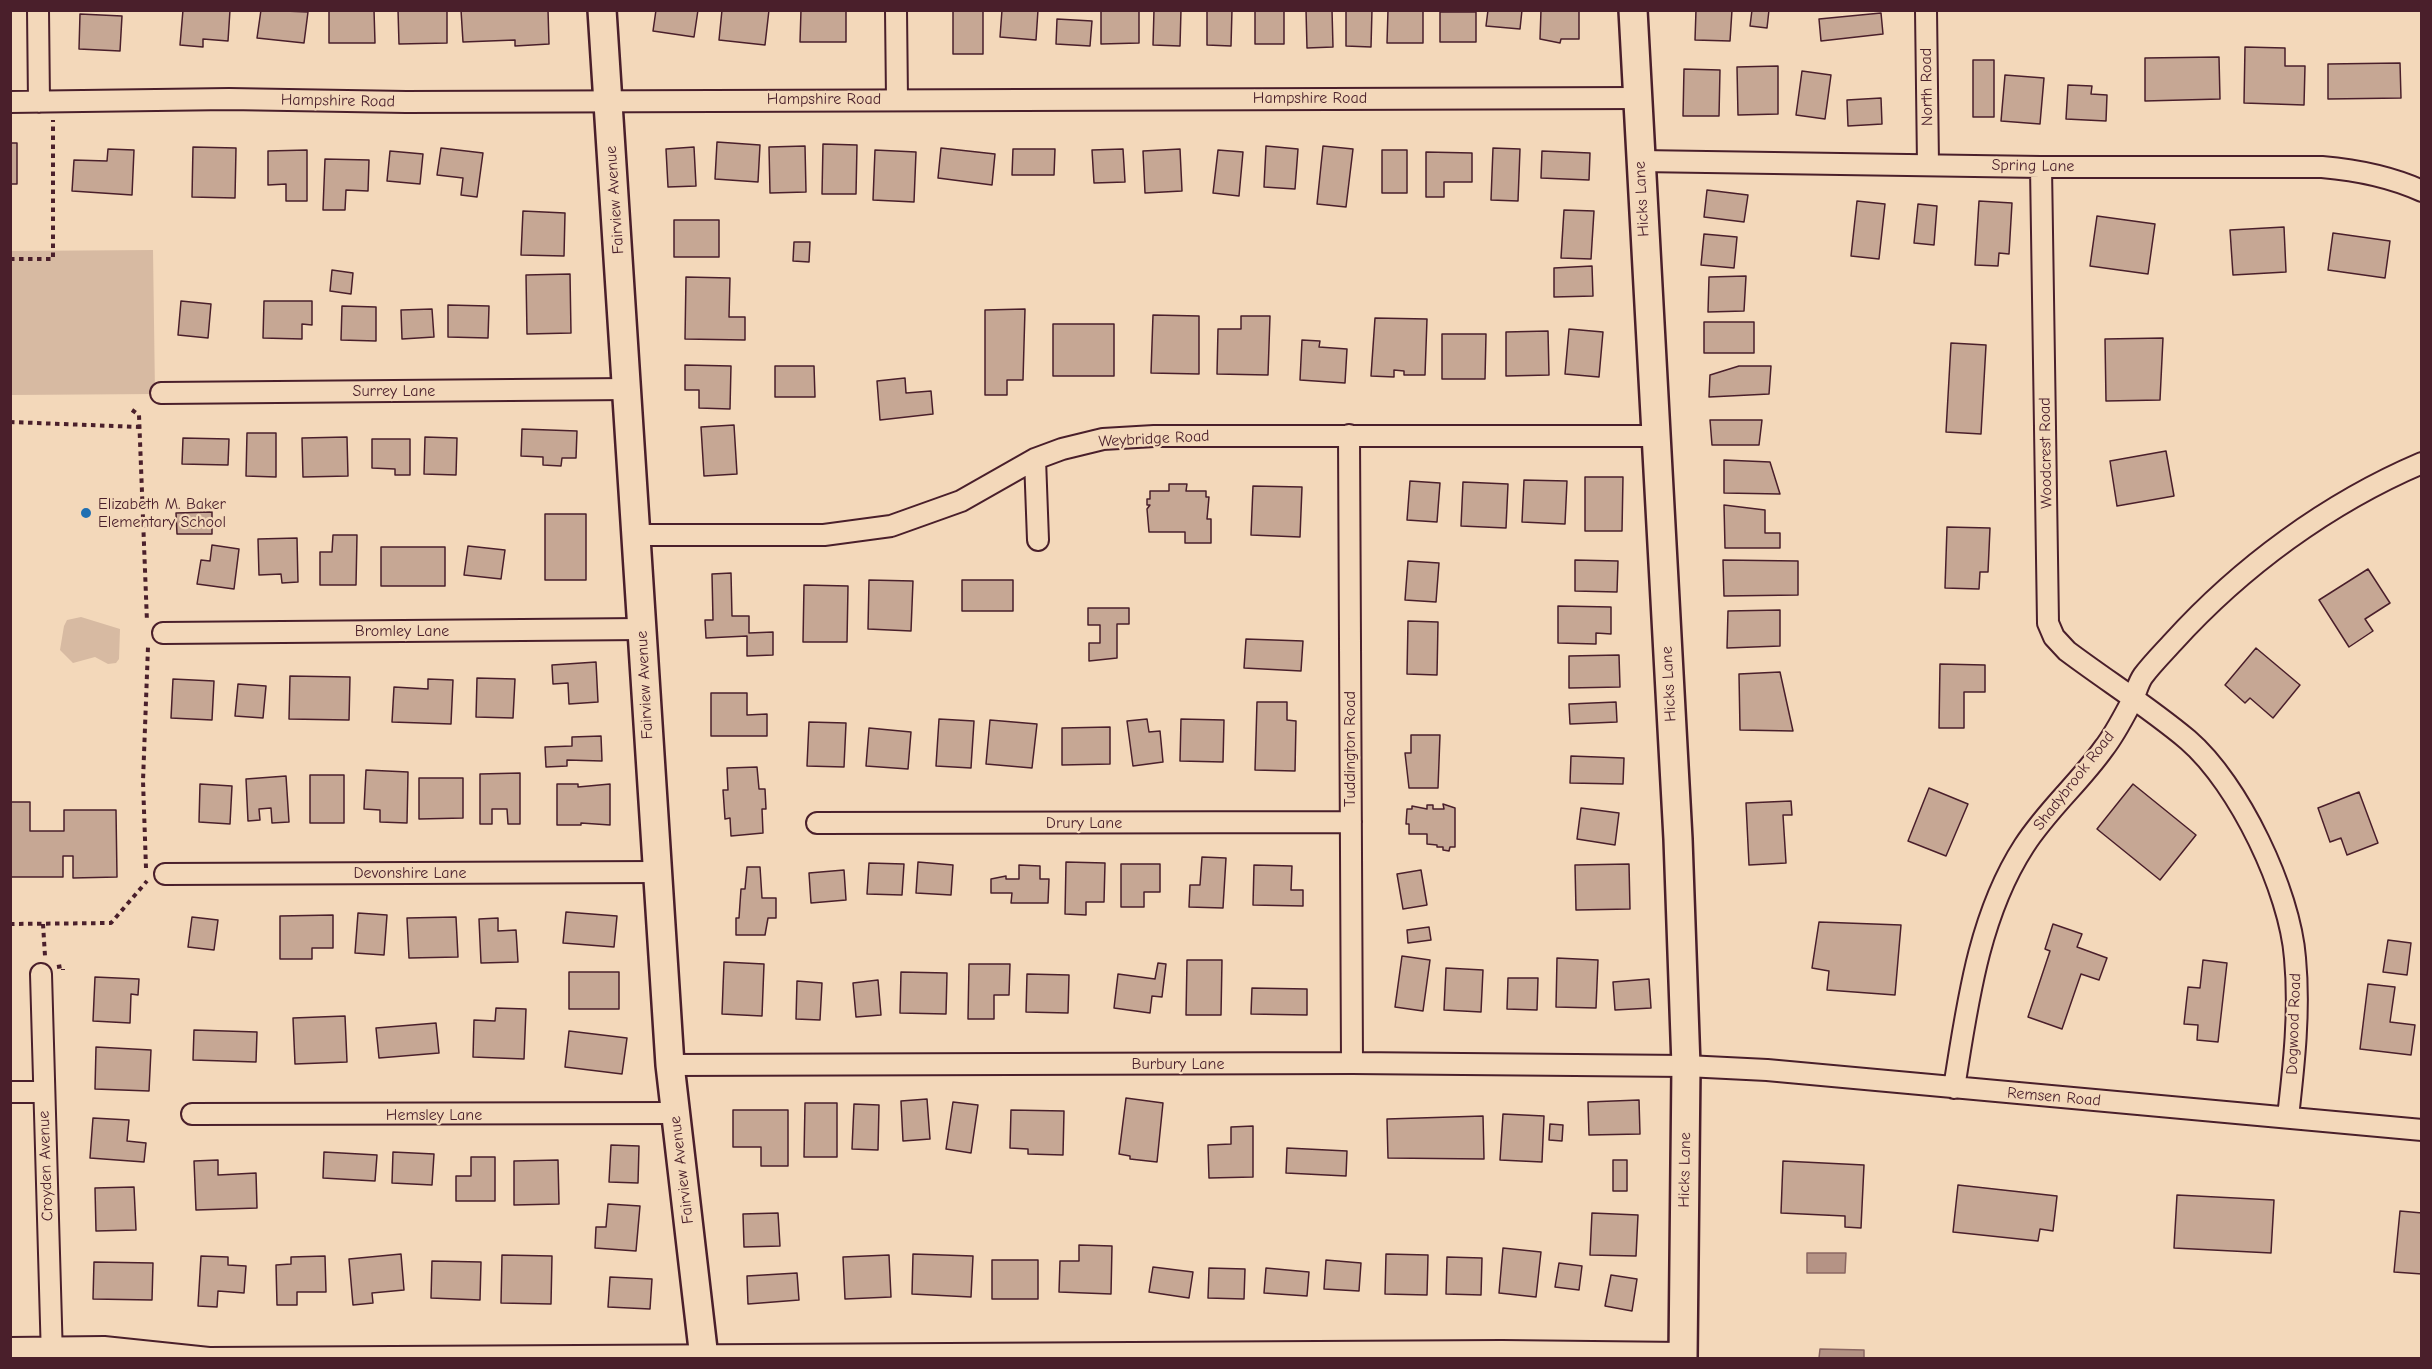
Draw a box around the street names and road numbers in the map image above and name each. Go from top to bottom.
street label: North Road [1917,48,1937,126]
street label: Hampshire Road [1253,88,1367,108]
street label: Hampshire Road [767,89,881,109]
street label: Hampshire Road [281,90,395,112]
street label: Fairview Avenue [602,145,628,255]
street label: Spring Lane [1991,156,2075,176]
street label: Hicks Lane [1630,161,1654,237]
street label: Surrey Lane [353,381,435,401]
street label: Woodcrest Road [2035,397,2057,509]
street label: Weybridge Road [1098,426,1210,452]
street label: Bromley Lane [355,621,449,641]
street label: Fairview Avenue [633,630,657,740]
street label: Hicks Lane [1657,646,1681,722]
street label: Tuddington Road [1340,691,1360,807]
street label: Shadybrook Road [2029,728,2119,834]
street label: Drury Lane [1046,813,1122,833]
street label: Devonshire Lane [354,863,466,883]
street label: Dogwood Road [2283,973,2305,1075]
street label: Burbury Lane [1132,1054,1224,1074]
street label: Remsen Road [2006,1083,2102,1111]
street label: Hemsley Lane [386,1105,482,1125]
street label: Croyden Avenue [34,1110,58,1222]
street label: Fairview Avenue [666,1115,698,1225]
street label: Hicks Lane [1675,1132,1695,1208]

